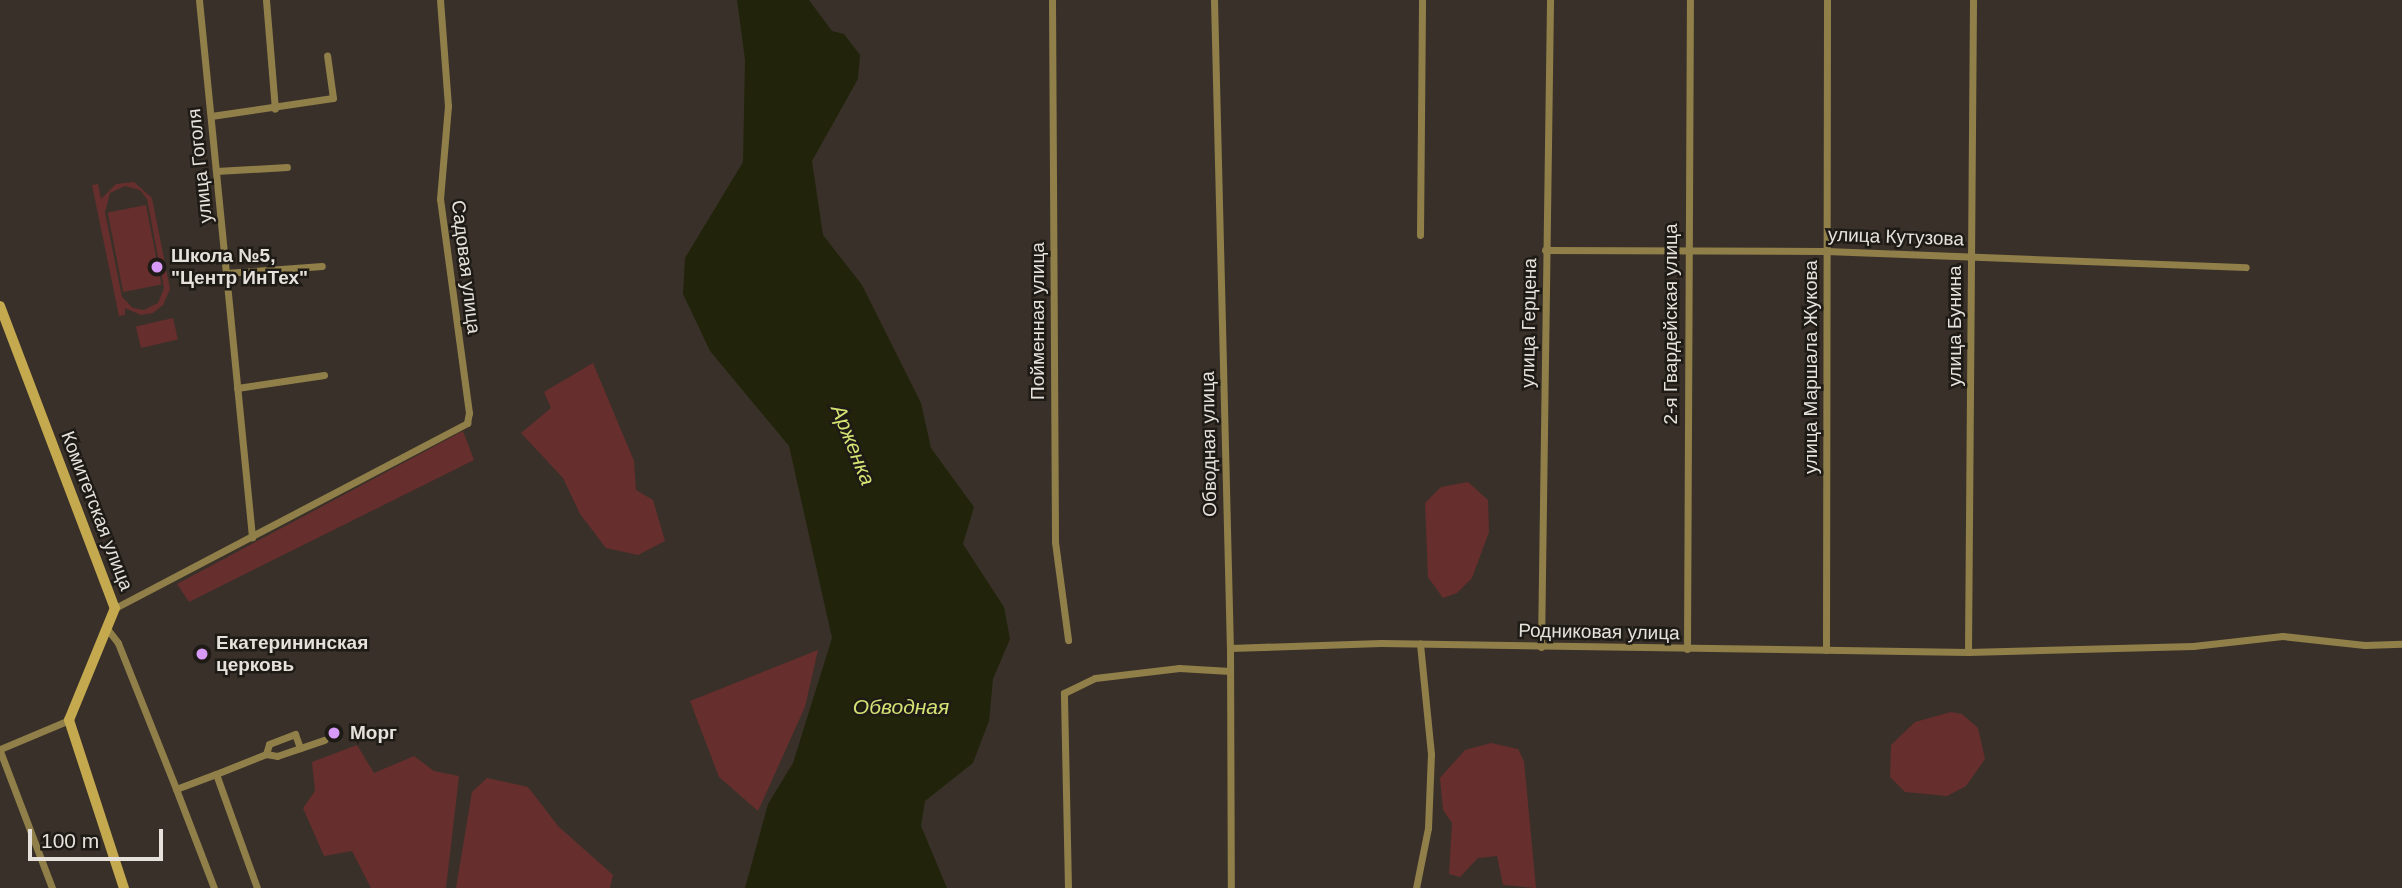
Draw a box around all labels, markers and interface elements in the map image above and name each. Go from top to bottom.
street label: улица Гоголя [183,108,217,224]
street label: Садовая улица [446,199,486,335]
street label: 2-я Гвардейская улица [1660,223,1682,425]
street label: улица Кутузова [1828,223,1964,251]
street label: Пойменная улица [1027,242,1049,400]
place label: Школа №5, "Центр ИнТех" [171,245,308,289]
street label: улица Герцена [1516,258,1542,388]
marker: Школа №5, "Центр ИнТех" [149,259,165,275]
street label: улица Маршала Жукова [1800,260,1822,474]
street label: улица Бунина [1944,265,1966,387]
street label: Обводная улица [1196,371,1222,517]
water label: Арженка [825,401,881,489]
street label: Комитетская улица [56,428,138,594]
street label: Родниковая улица [1518,619,1680,645]
place label: Екатерининская церковь [216,632,368,676]
marker: Екатерининская церковь [194,646,210,662]
water label: Обводная [853,694,949,720]
place label: Морг [350,722,397,744]
marker: Морг [324,723,344,743]
scale bar [32,814,166,858]
text: 100 m [41,829,99,852]

